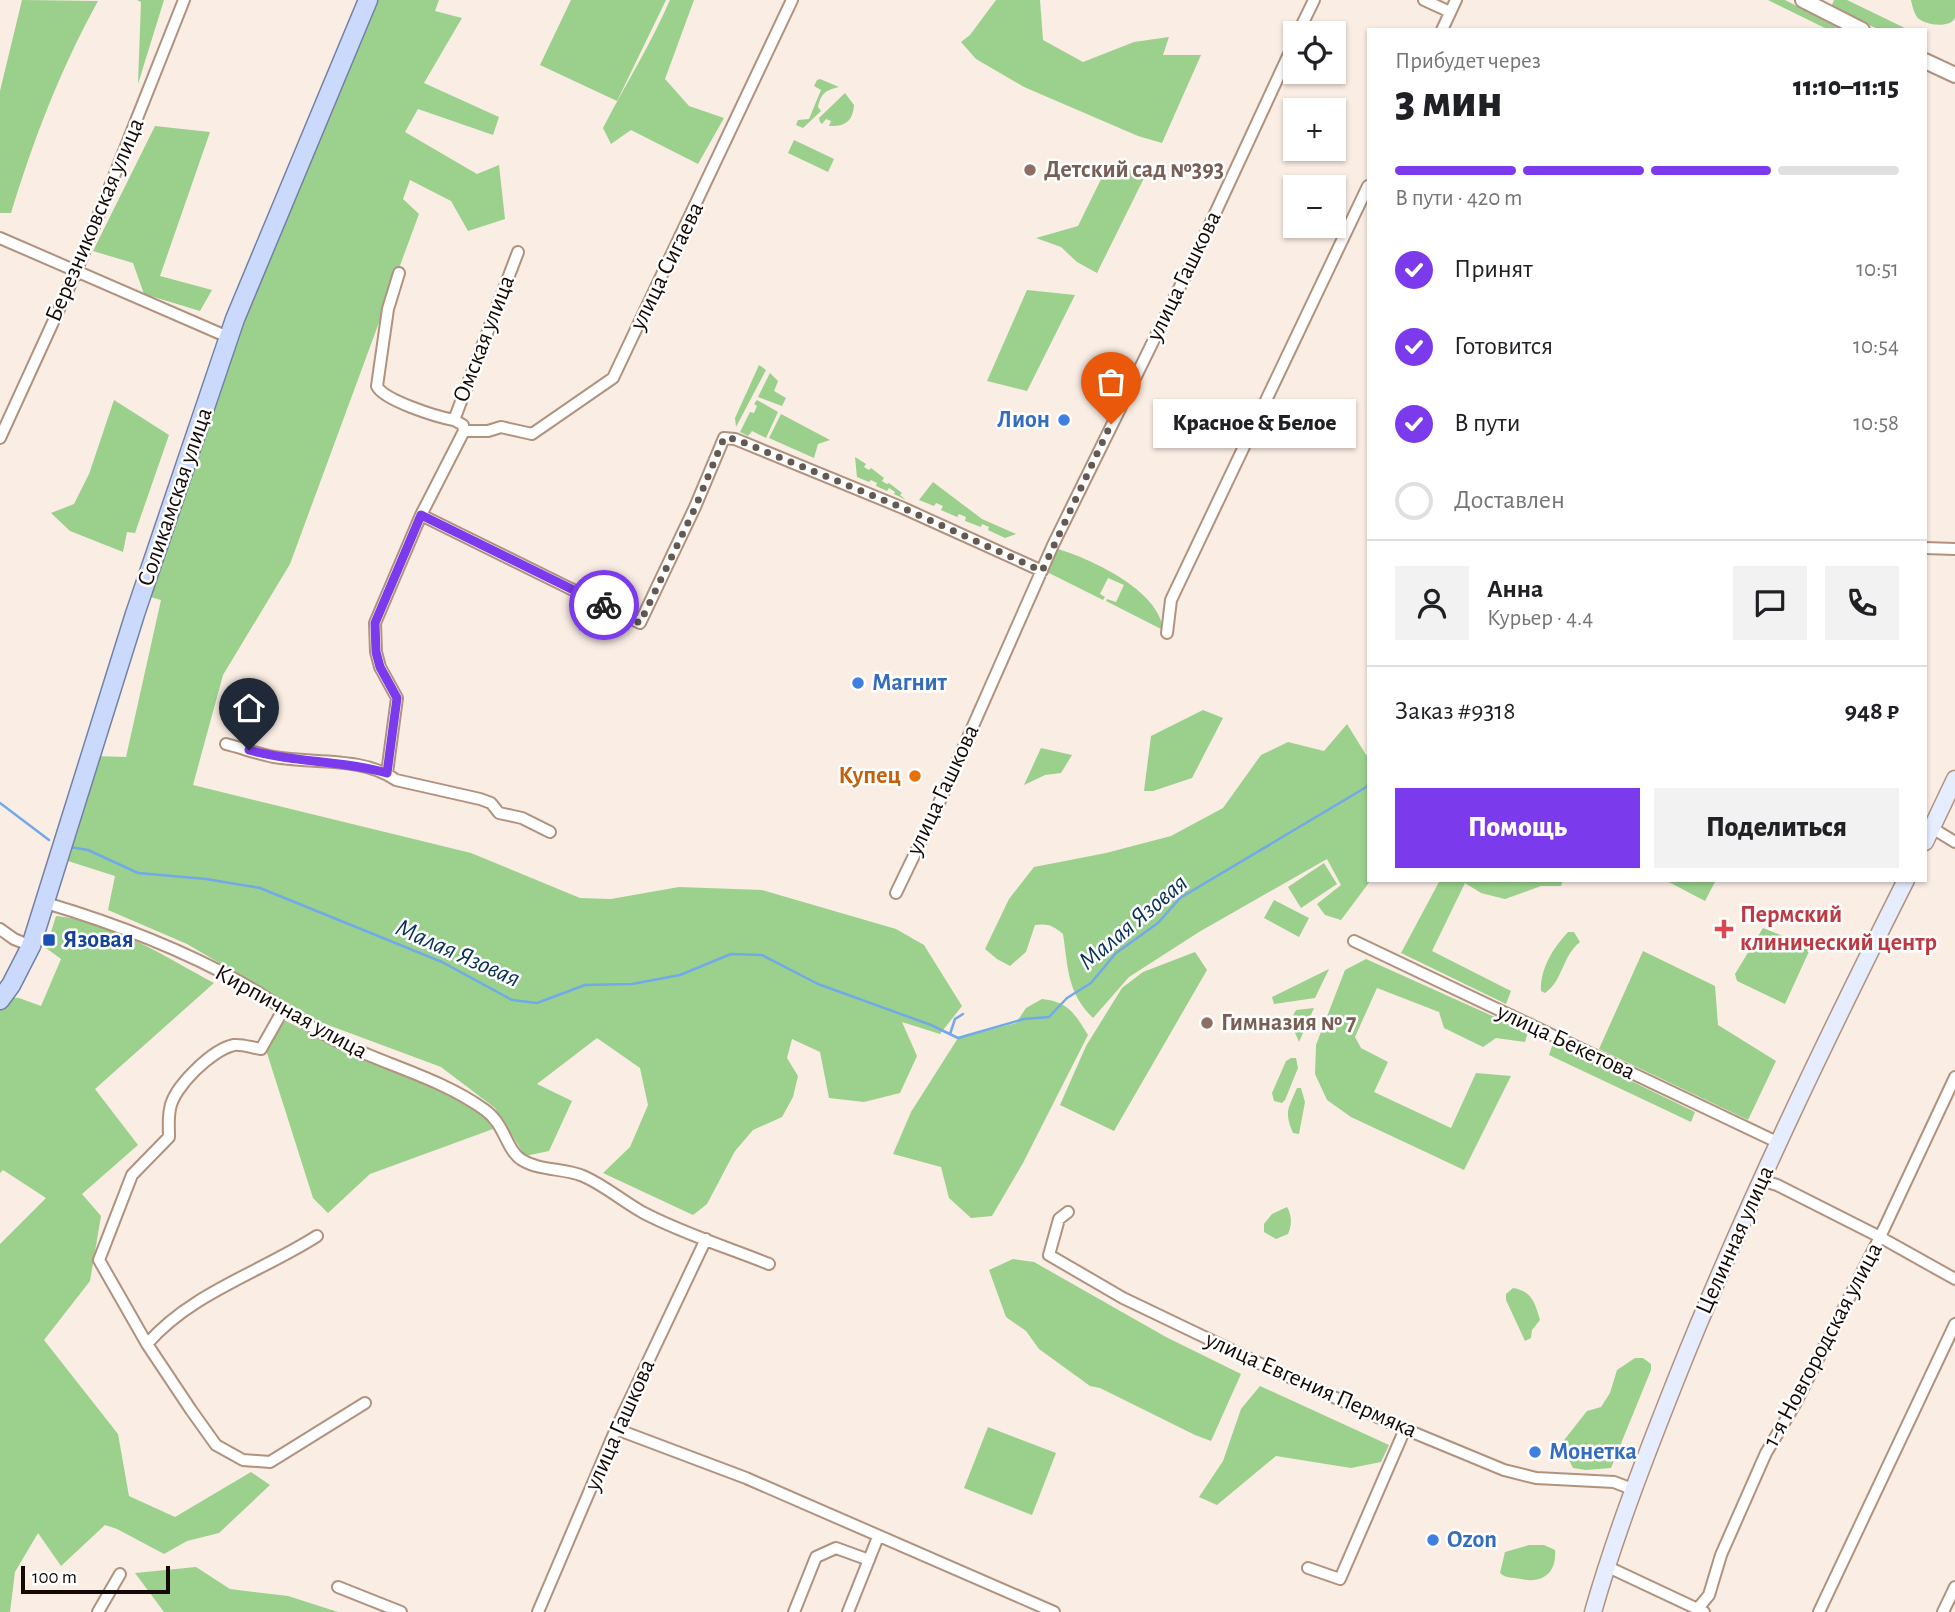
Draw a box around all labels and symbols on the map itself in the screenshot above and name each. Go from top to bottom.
street label: Березниковская улица [41,115,149,325]
place label: Детский сад №393 [1044,158,1224,182]
marker: Детский сад №393 [1022,162,1038,178]
street label: улица Сигаева [625,198,708,335]
street label: улица Гашкова [1142,207,1226,346]
street label: Омская улица [449,272,519,406]
pin [1081,352,1141,424]
callout: Красное & Белое [1153,400,1356,448]
street label: Соликамская улица [133,405,217,589]
place label: Лион [997,408,1050,432]
marker: Лион [1056,412,1072,428]
courier [569,570,639,640]
place label: Магнит [872,671,948,695]
marker: Магнит [850,675,866,691]
pin [219,678,279,750]
street label: улица Гашкова [902,721,984,860]
place label: Купец [838,764,901,788]
marker: Купец [907,768,923,784]
water label: Малая Язовая [1074,869,1192,975]
place label: Пермский клинический центр [1740,903,1937,955]
water label: Малая Язовая [392,914,524,992]
marker: Пермский клинический центр [1714,919,1734,939]
place label: Язовая [63,928,134,952]
marker: Язовая [41,932,57,948]
street label: Кирпичная улица [211,960,371,1064]
street label: улица Бекетова [1492,999,1639,1084]
place label: Гимназия № 7 [1221,1011,1356,1035]
marker: Гимназия № 7 [1199,1015,1215,1031]
street label: Целинная улица [1692,1162,1778,1318]
street label: 1-я Новгородская улица [1759,1239,1887,1451]
street label: улица Евгения Пермяка [1201,1327,1420,1443]
street label: улица Гашкова [580,1356,660,1495]
place label: Монетка [1549,1440,1637,1464]
marker: Монетка [1527,1444,1543,1460]
place label: Ozon [1447,1528,1497,1552]
marker: Ozon [1425,1532,1441,1548]
scale bar [21,1563,170,1595]

